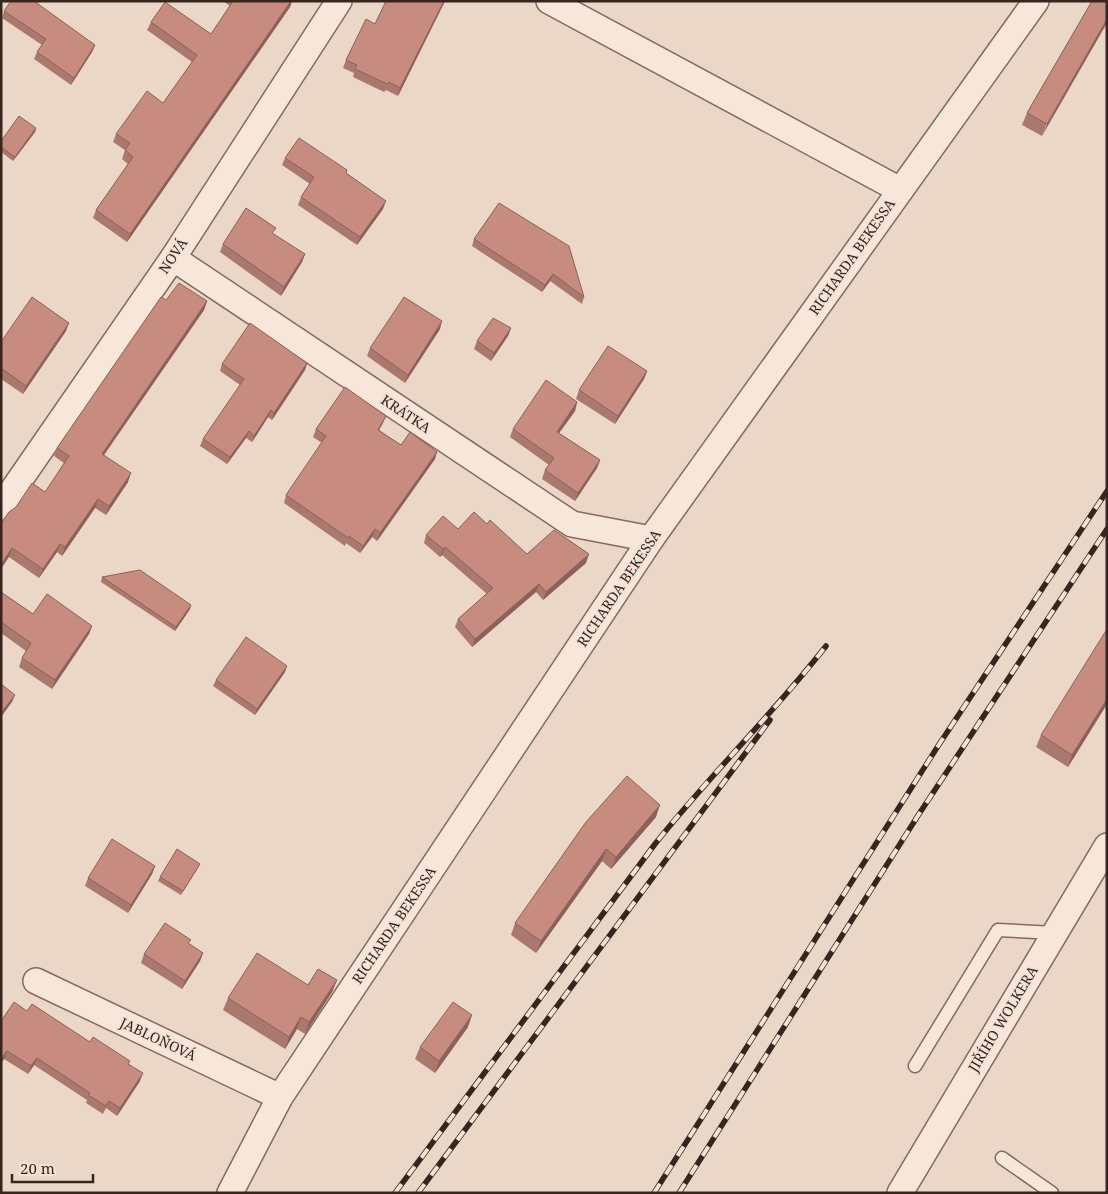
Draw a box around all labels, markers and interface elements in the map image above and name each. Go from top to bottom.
street label: RICHARDA BEKESSA [804,195,899,319]
street label: NOVÁ [154,234,191,277]
street label: KRÁTKA [378,390,435,437]
street label: RICHARDA BEKESSA [572,525,665,650]
street label: RICHARDA BEKESSA [347,862,440,987]
street label: JIŘÍHO WOLKERA [963,962,1042,1076]
street label: JABLOŇOVÁ [116,1012,200,1065]
scale bar [12,1152,94,1184]
text: 20 m [20,1158,55,1178]

